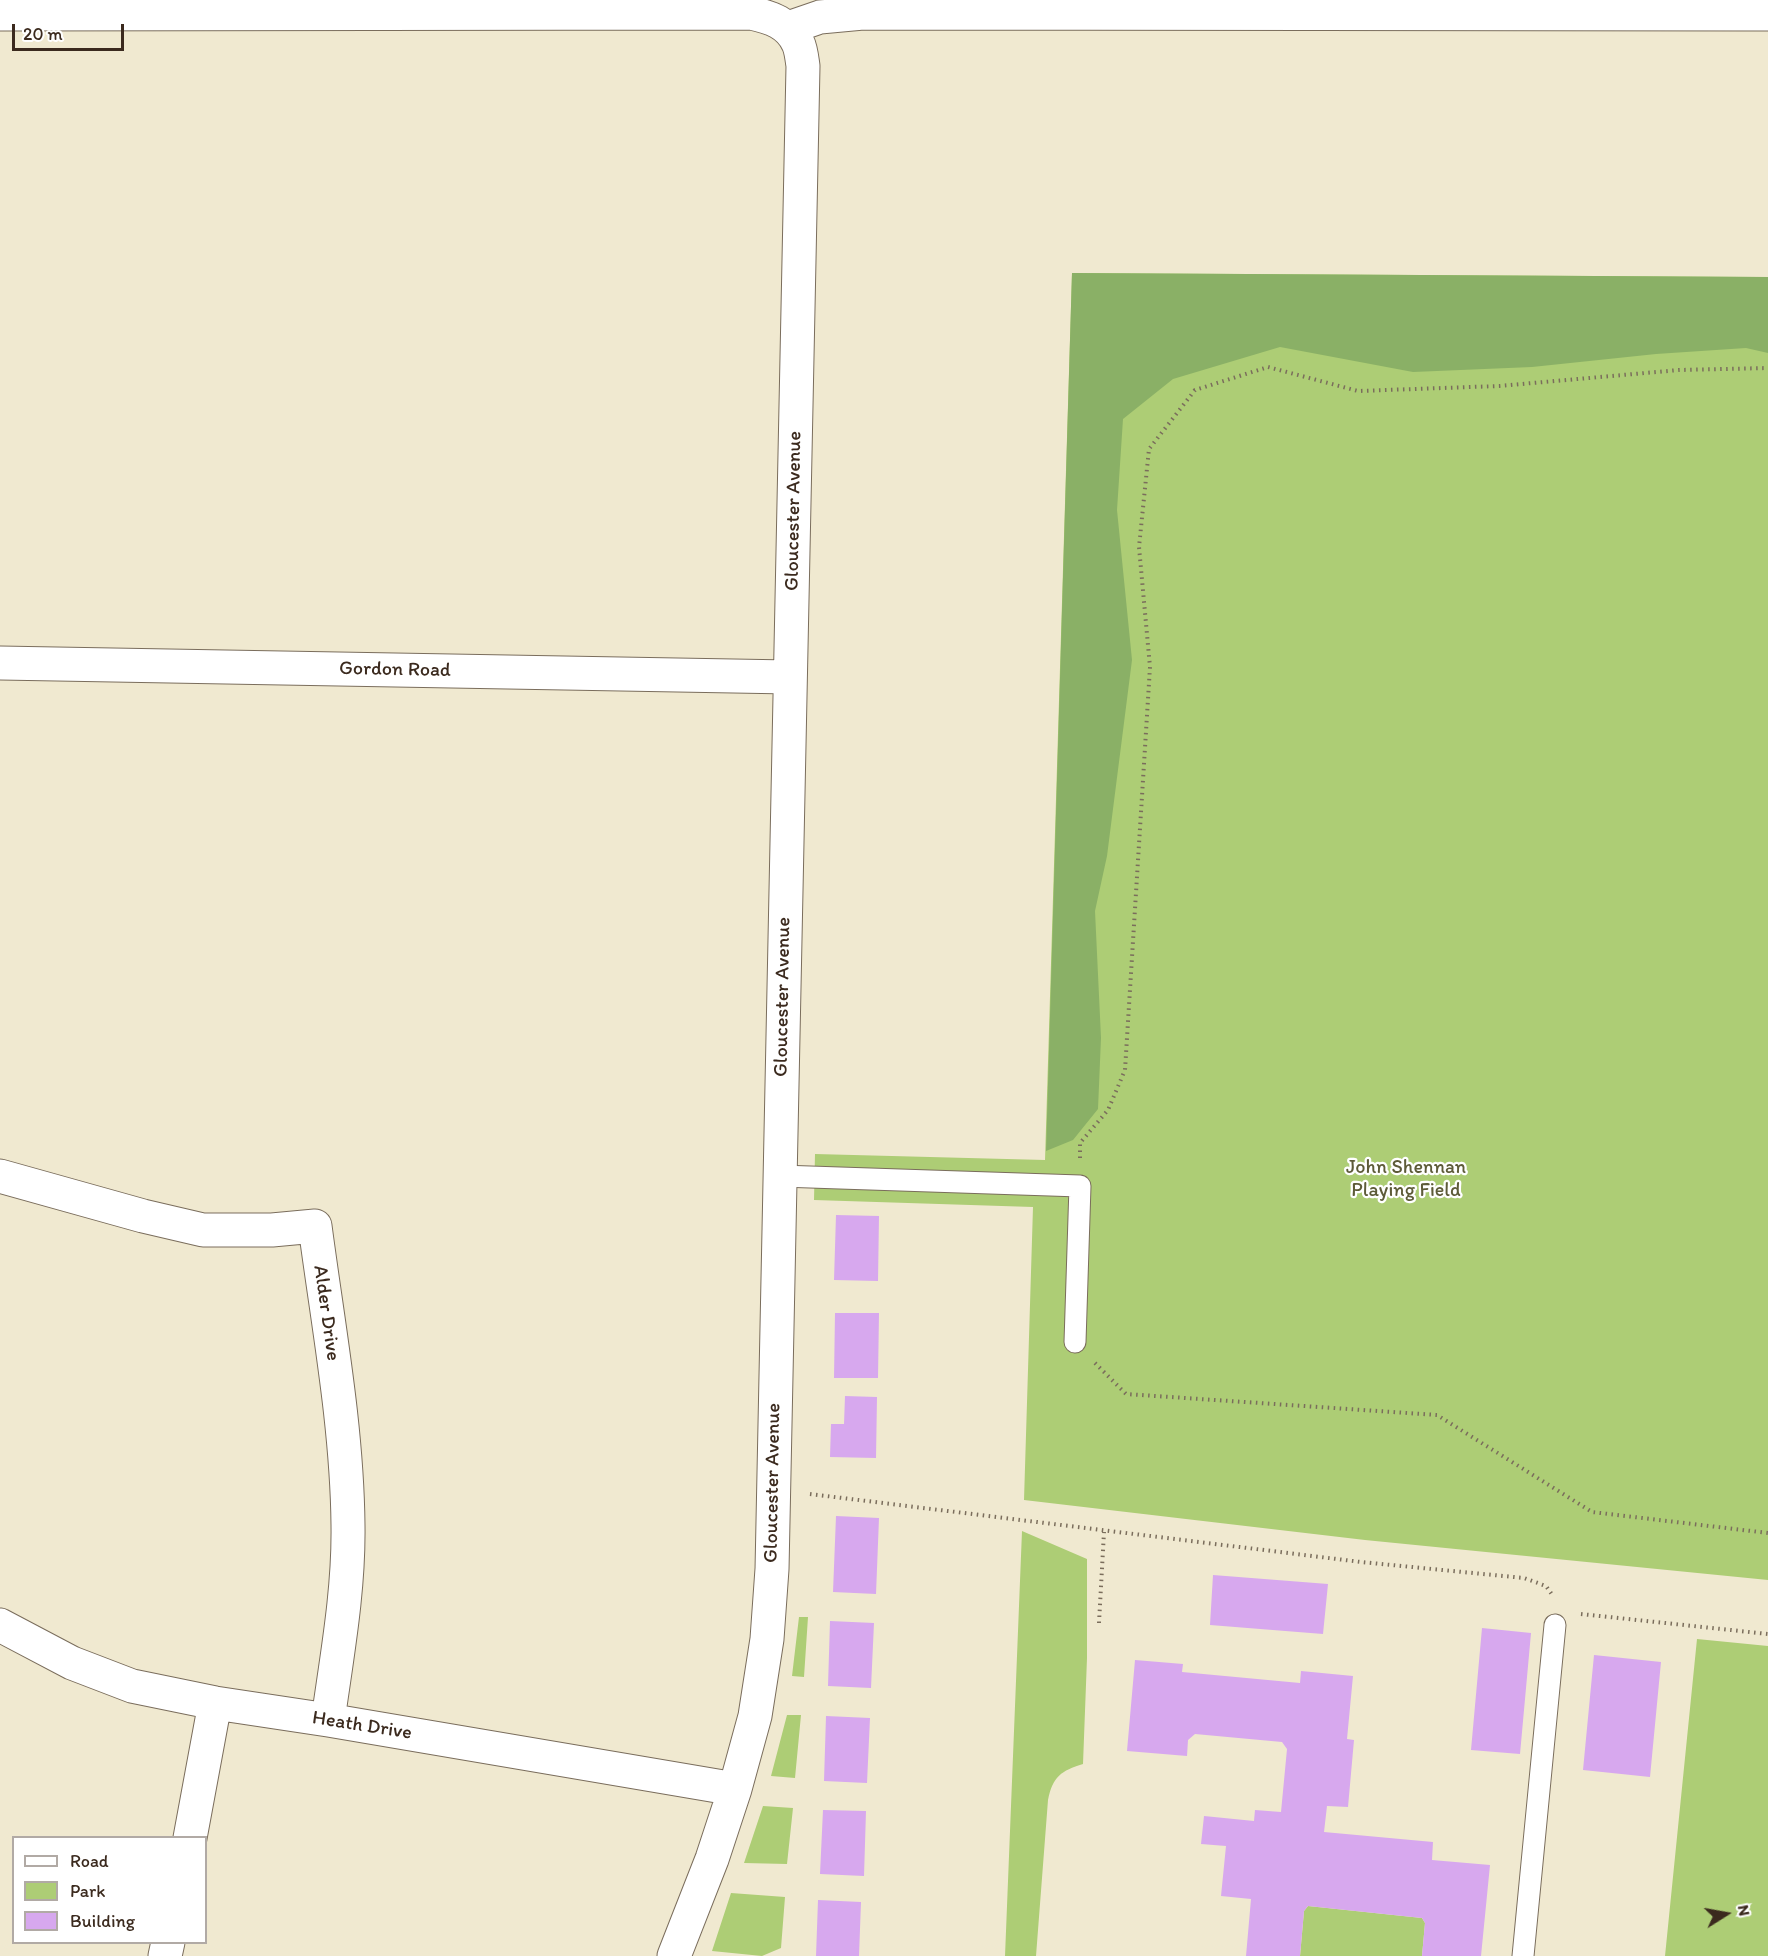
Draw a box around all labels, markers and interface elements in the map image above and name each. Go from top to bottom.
scale bar [15,12,128,50]
text: 20 m [23,23,63,45]
street label: Gloucester Avenue [781,431,807,591]
street label: Gordon Road [339,657,451,683]
street label: Gloucester Avenue [770,917,796,1077]
park label: John Shennan Playing Field [1346,1156,1466,1203]
street label: Alder Drive [307,1264,345,1362]
street label: Gloucester Avenue [760,1403,786,1563]
street label: Heath Drive [310,1706,414,1746]
legend [12,1836,207,1944]
text: Road [70,1850,109,1872]
text: Park [70,1880,105,1902]
north arrow [1696,1884,1756,1944]
text: N [1734,1903,1755,1918]
text: Building [70,1910,135,1932]

